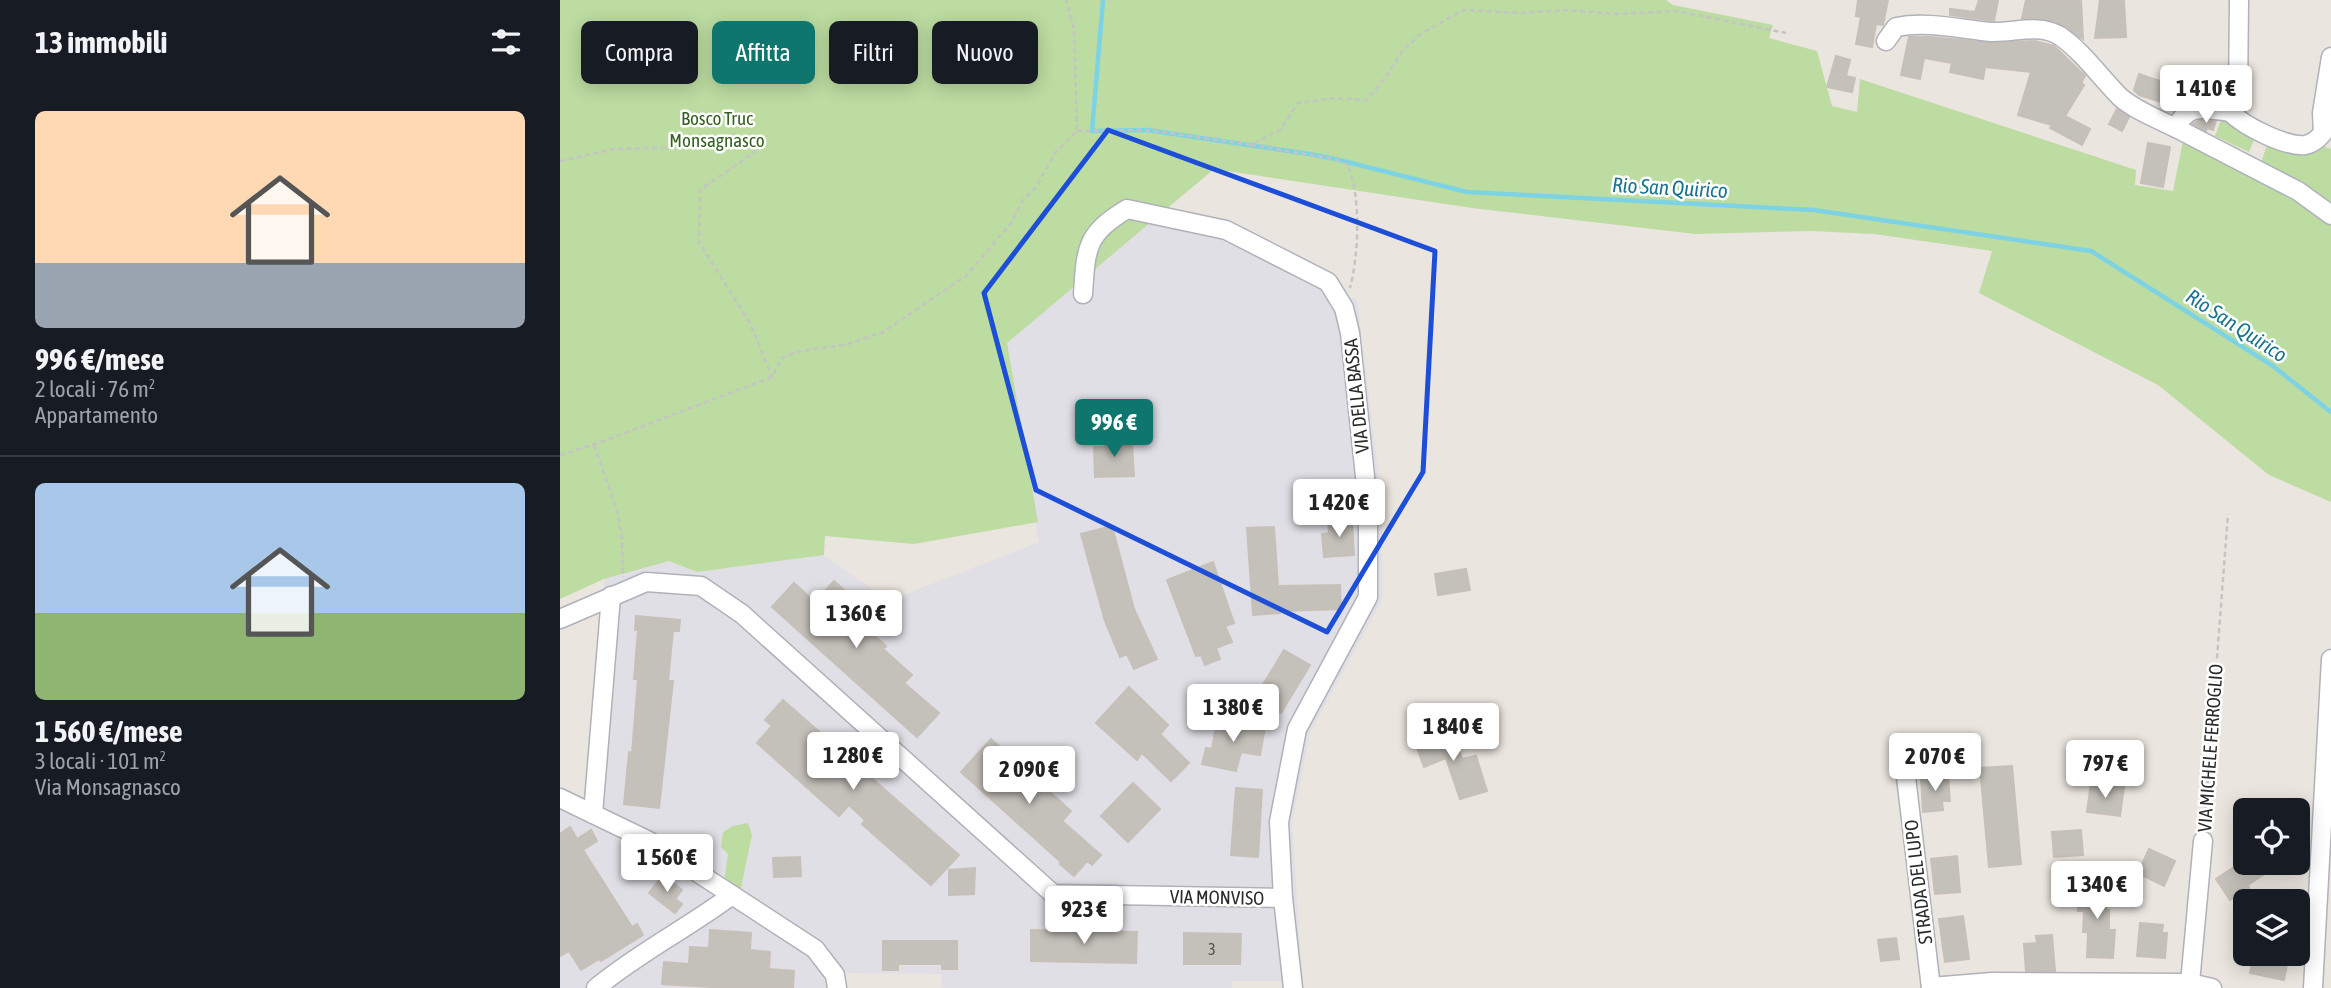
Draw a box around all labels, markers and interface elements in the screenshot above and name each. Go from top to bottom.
chip: Compra [581,21,698,84]
chip: Affitta [712,21,815,84]
chip: Filtri [829,21,918,84]
chip: Nuovo [932,21,1038,84]
icon: filters [487,23,525,61]
text: 13 immobili [35,25,167,59]
pin: 1 410 € [2141,66,2271,125]
text: 1 410 € [2176,75,2236,101]
park label: Bosco Truc Monsagnasco [669,107,765,151]
icon: home [217,157,343,283]
water label: Rio San Quirico [1612,172,1728,202]
water label: Rio San Quirico [2182,283,2292,367]
street label: VIA DELLA BASSA [1339,337,1373,454]
text: 996 €/mese [35,342,164,376]
text: 2 locali · 76 m² [35,376,155,402]
pin: 996 € [1065,400,1163,459]
text: Appartamento [35,402,158,428]
text: 996 € [1091,409,1137,435]
pin: 1 420 € [1274,480,1404,539]
text: 1 420 € [1309,489,1369,515]
icon: home [217,529,343,655]
pin: 1 360 € [791,590,921,650]
text: 1 360 € [826,600,886,626]
street label: VIA MICHELE FERROGLIO [2193,663,2227,833]
pin: 1 380 € [1168,684,1298,744]
text: 1 380 € [1203,694,1263,720]
pin: 1 840 € [1388,704,1518,763]
text: 1 840 € [1423,713,1483,739]
text: 1 560 €/mese [35,714,183,748]
pin: 1 280 € [788,732,918,792]
pin: 2 070 € [1870,734,2000,793]
pin: 797 € [2056,740,2154,800]
text: 1 280 € [823,742,883,768]
text: 2 070 € [1905,743,1965,769]
pin: 2 090 € [964,746,1094,806]
text: 3 locali · 101 m² [35,748,166,774]
text: 797 € [2082,750,2128,776]
text: 2 090 € [999,756,1059,782]
text: Via Monsagnasco [35,774,181,800]
map controls [2233,798,2310,966]
button: locate [2233,798,2310,875]
street label: STRADA DEL LUPO [1899,818,1937,946]
pin: 1 560 € [602,834,732,894]
text: 1 560 € [637,844,697,870]
pin: 1 340 € [2032,862,2162,921]
text: 1 340 € [2067,871,2127,897]
street label: VIA MONVISO [1170,885,1264,909]
pin: 923 € [1035,886,1133,946]
button: layers [2233,889,2310,966]
text: 923 € [1061,896,1107,922]
house number: 3 [1208,940,1216,958]

